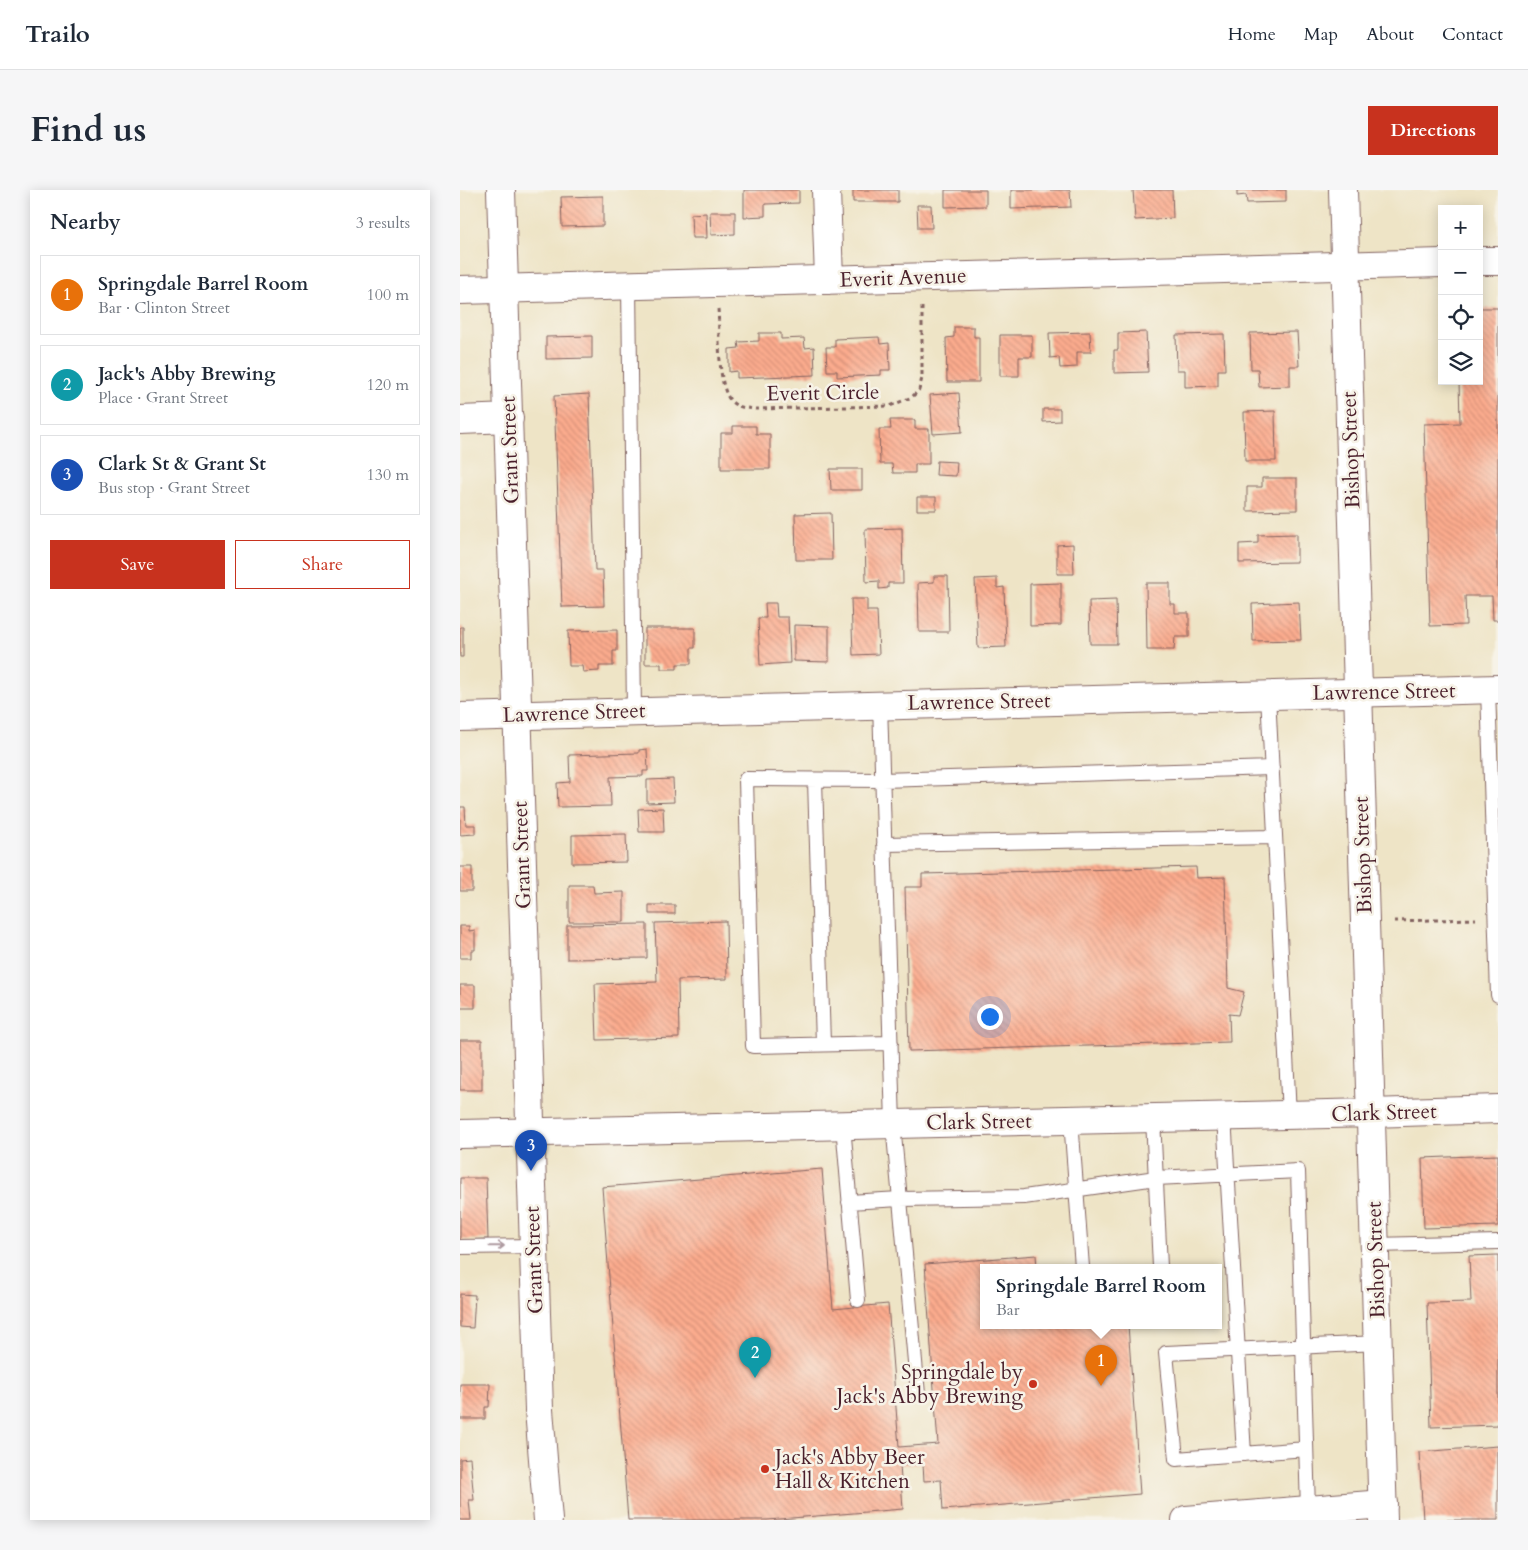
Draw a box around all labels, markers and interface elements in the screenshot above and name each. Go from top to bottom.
text: Trailo [25,18,90,51]
text: Home [1228,22,1276,47]
text: Map [1304,22,1338,47]
text: About [1366,22,1414,47]
text: Contact [1442,22,1503,47]
text: Find us [30,106,146,154]
button: Directions [1368,106,1498,155]
map controls [1438,205,1483,385]
button: + [1438,205,1483,250]
text: Nearby [50,208,121,237]
text: 3 results [356,212,410,234]
button: − [1438,250,1483,295]
street label: Everit Avenue [839,261,967,295]
text: Springdale Barrel Room [98,271,308,297]
text: 1 [63,284,71,306]
text: 100 m [367,284,409,306]
button: locate [1438,295,1483,340]
text: Bar · Clinton Street [98,297,230,319]
button: layers [1438,340,1483,385]
text: Jack's Abby Brewing [98,361,275,387]
text: 2 [63,374,71,396]
text: 120 m [367,374,409,396]
street label: Everit Circle [766,378,880,408]
text: Place · Grant Street [98,387,228,409]
street label: Bishop Street [1334,390,1368,509]
street label: Grant Street [494,395,526,505]
text: Clark St & Grant St [98,451,266,477]
text: 3 [63,464,71,486]
text: 130 m [367,464,409,486]
text: Bus stop · Grant Street [98,477,250,499]
button: Save [50,540,225,589]
button: Share [235,540,410,589]
street label: Lawrence Street [1312,676,1456,708]
street label: Lawrence Street [907,686,1051,718]
street label: Lawrence Street [502,696,646,730]
street label: Bishop Street [1346,795,1380,914]
street label: Grant Street [506,800,538,910]
your location [977,1004,1003,1030]
street label: Clark Street [1331,1097,1438,1129]
street label: Clark Street [926,1107,1032,1137]
pin: 3 [515,1130,547,1171]
street label: Bishop Street [1359,1200,1393,1319]
street label: Grant Street [518,1205,550,1315]
one-way arrow [488,1241,505,1251]
popup [980,1264,1222,1329]
text: Springdale Barrel Room [996,1273,1206,1299]
text: Bar [996,1299,1020,1321]
pin: 2 [739,1337,771,1378]
pin: 1 [1085,1345,1117,1386]
place label: Springdale by Jack's Abby Brewing [833,1358,1023,1411]
marker: Springdale by Jack's Abby Brewing [1027,1378,1039,1390]
place label: Jack's Abby Beer Hall & Kitchen [772,1443,925,1496]
marker: Jack's Abby Beer Hall & Kitchen [759,1463,771,1475]

